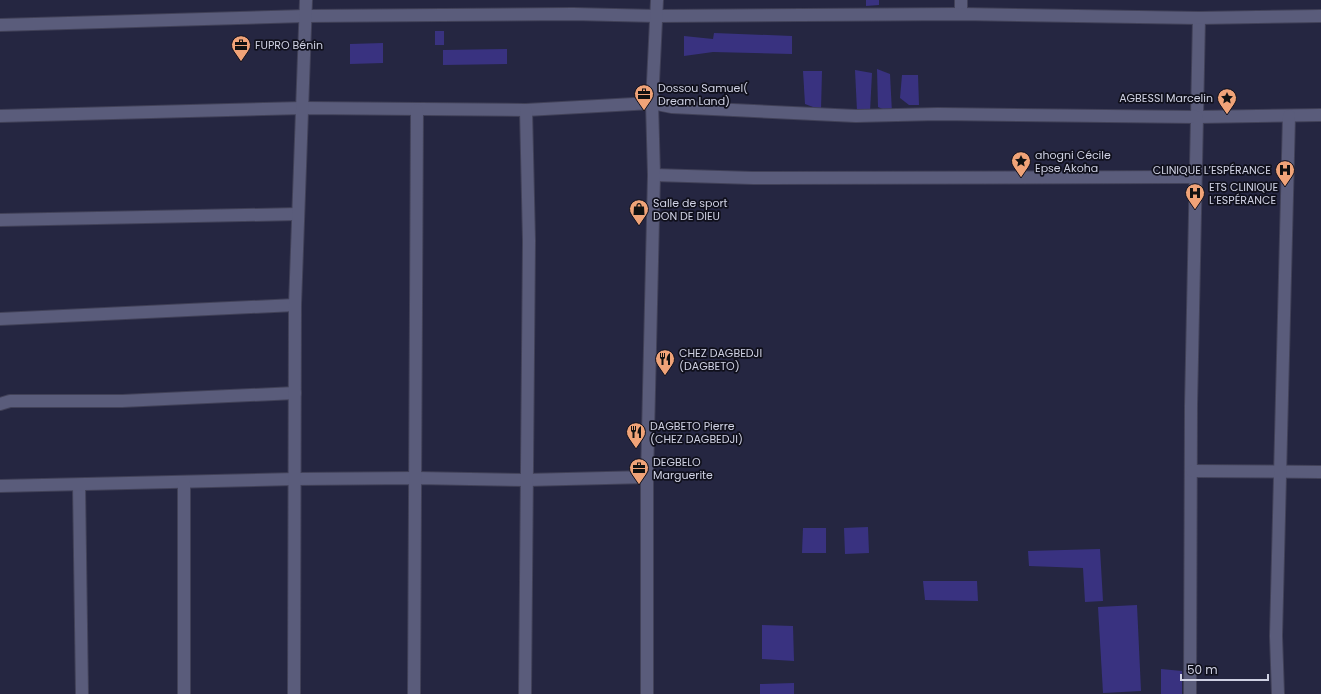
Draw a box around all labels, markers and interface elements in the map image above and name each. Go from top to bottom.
office icon: FUPRO Bénin [230,34,252,62]
place label: FUPRO Bénin [255,37,323,53]
place label: Dossou Samuel( Dream Land) [658,80,748,109]
office icon: Dossou Samuel( Dream Land) [633,83,655,111]
place icon: AGBESSI Marcelin [1216,87,1238,115]
place label: AGBESSI Marcelin [1119,90,1213,106]
place label: ahogni Cécile Epse Akoha [1035,147,1111,176]
place icon: ahogni Cécile Epse Akoha [1010,150,1032,178]
hospital icon: CLINIQUE L’ESPÉRANCE [1274,159,1296,187]
place label: CLINIQUE L’ESPÉRANCE [1153,162,1271,178]
place label: ETS CLINIQUE L’ESPÉRANCE [1209,179,1278,208]
hospital icon: ETS CLINIQUE L’ESPÉRANCE [1184,182,1206,210]
place label: Salle de sport DON DE DIEU [653,195,728,224]
shop icon: Salle de sport DON DE DIEU [628,198,650,226]
place label: CHEZ DAGBEDJI (DAGBETO) [679,345,762,374]
restaurant icon: CHEZ DAGBEDJI (DAGBETO) [654,348,676,376]
place label: DAGBETO Pierre (CHEZ DAGBEDJI) [650,418,743,447]
restaurant icon: DAGBETO Pierre (CHEZ DAGBEDJI) [625,421,647,449]
place label: DEGBELO Marguerite [653,454,713,483]
office icon: DEGBELO Marguerite [628,457,650,485]
scale bar [1181,656,1268,682]
text: 50 m [1187,661,1218,678]

